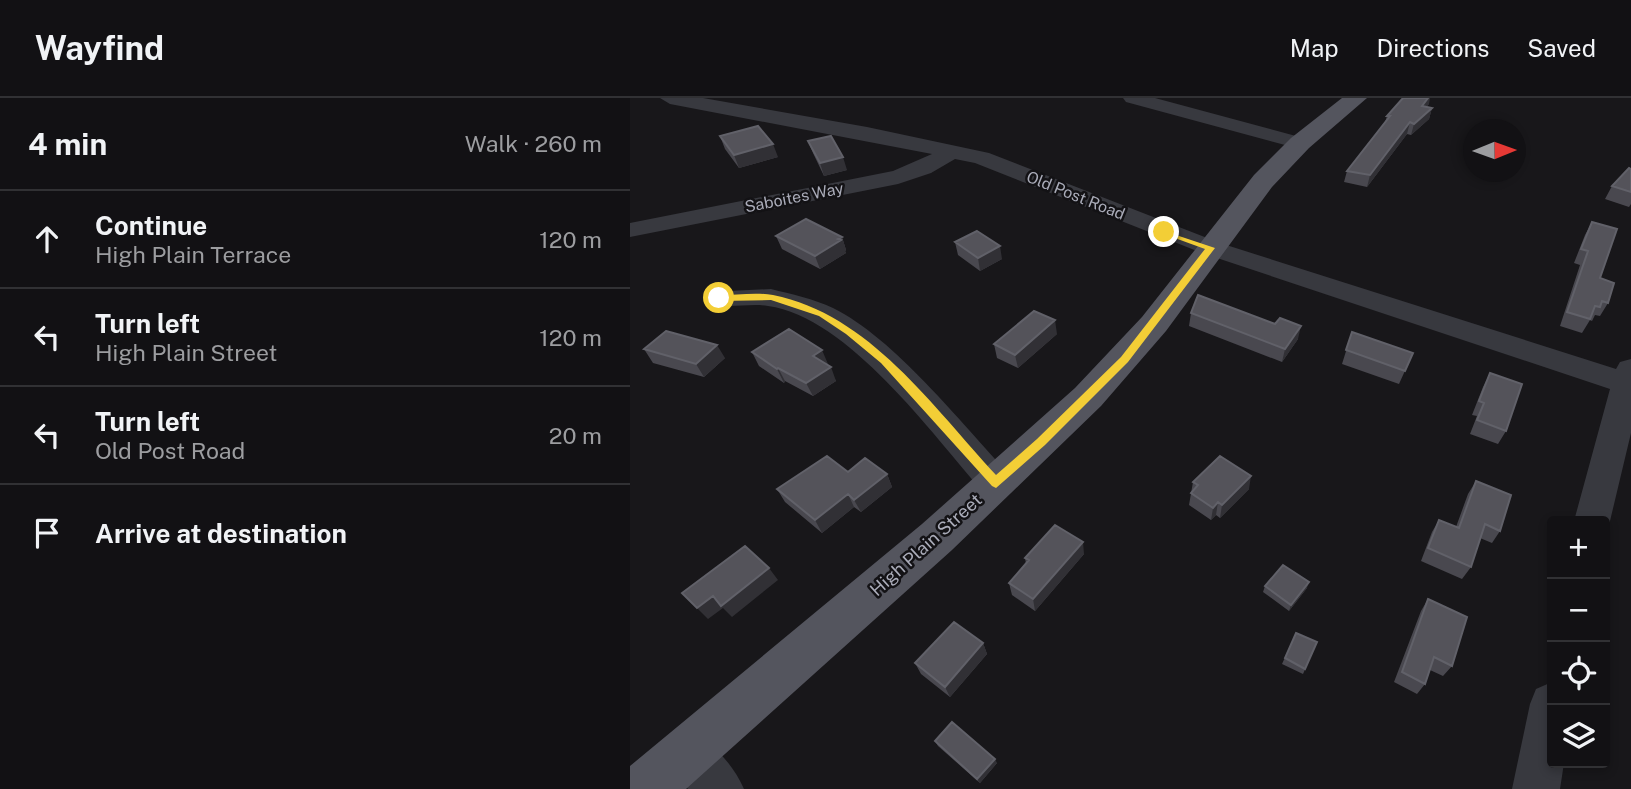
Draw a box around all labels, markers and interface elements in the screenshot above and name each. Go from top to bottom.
text: Wayfind [35,29,164,67]
text: Map [1290,34,1339,62]
text: Directions [1377,34,1489,62]
text: Saved [1527,34,1596,62]
north arrow [1463,119,1526,182]
text: 4 min [28,126,107,162]
text: Walk · 260 m [465,130,602,157]
street label: Old Post Road [1024,167,1128,224]
street label: Saboites Way [743,179,846,216]
text: Continue [95,210,207,241]
route end [1148,216,1179,247]
icon: ahead [28,220,66,258]
text: 120 m [539,226,602,253]
text: High Plain Terrace [95,241,291,268]
route start [703,282,734,313]
text: Turn left [95,308,200,339]
icon: left [28,318,66,356]
text: 120 m [539,324,602,351]
text: High Plain Street [95,339,278,366]
text: Turn left [95,406,200,437]
icon: left [28,416,66,454]
text: 20 m [549,422,602,449]
text: Old Post Road [95,437,245,464]
street label: High Plain Street [866,489,986,600]
icon: arrive [28,514,66,552]
map controls [1547,516,1610,768]
button: + [1547,516,1610,579]
text: Arrive at destination [95,518,347,549]
button: − [1547,579,1610,642]
button: locate [1547,642,1610,705]
button: layers [1547,705,1610,768]

